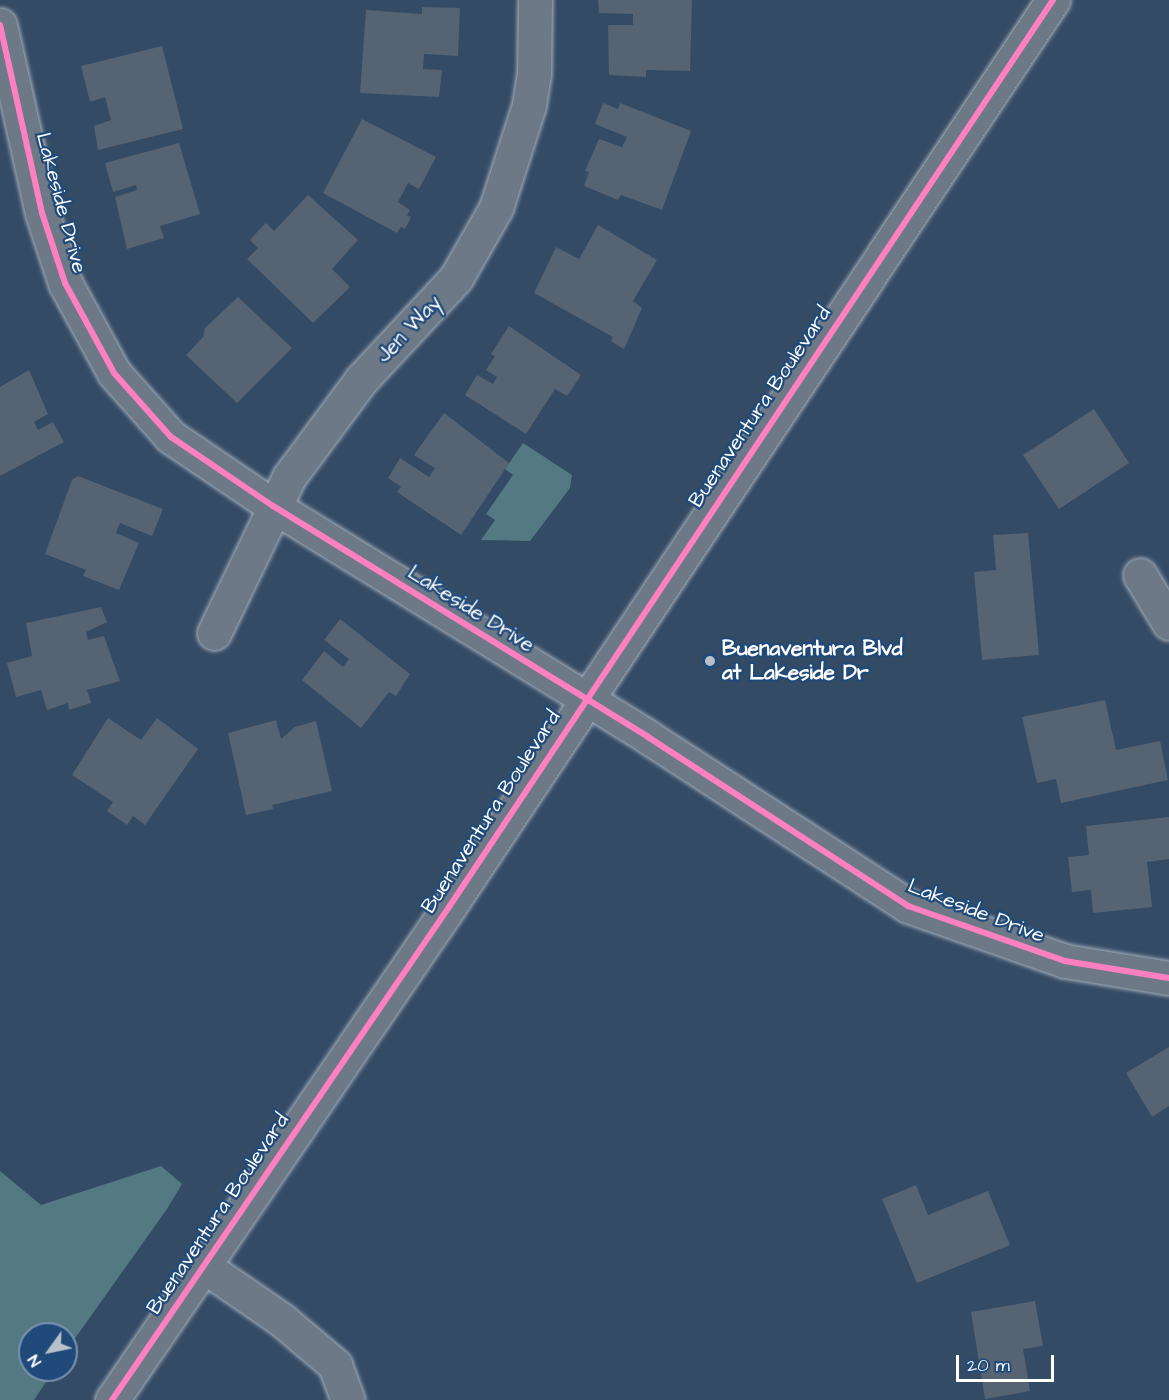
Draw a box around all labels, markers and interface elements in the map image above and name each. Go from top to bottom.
street label: Lakeside Drive [30,130,92,276]
street label: Jen Way [371,290,447,368]
street label: Buenaventura Boulevard [683,302,837,512]
street label: Lakeside Drive [403,560,539,658]
place label: Buenaventura Blvd at Lakeside Dr [722,636,903,686]
marker: Buenaventura Blvd at Lakeside Dr [703,654,717,668]
street label: Buenaventura Boulevard [416,706,566,918]
street label: Lakeside Drive [904,873,1048,949]
street label: Buenaventura Boulevard [141,1109,295,1319]
north arrow [18,1322,78,1382]
scale bar [959,1343,1056,1381]
text: N [23,1351,47,1371]
text: 20 m [967,1353,1010,1378]

